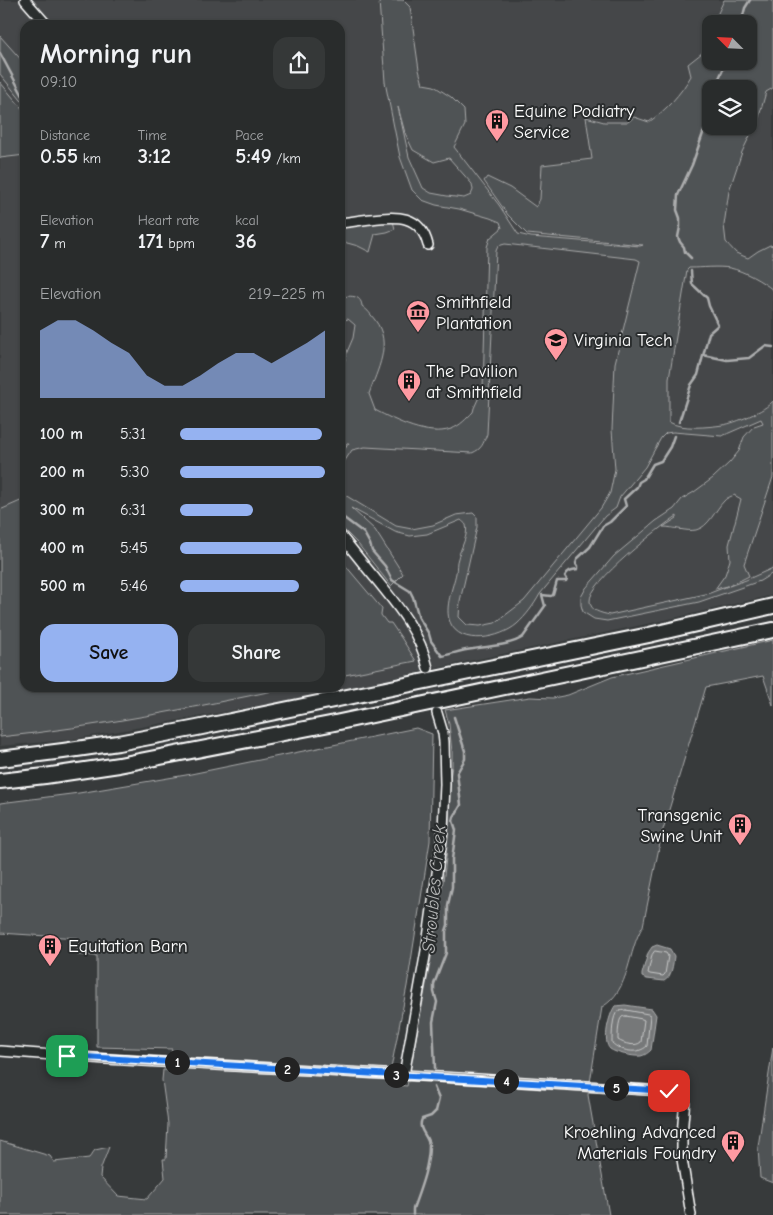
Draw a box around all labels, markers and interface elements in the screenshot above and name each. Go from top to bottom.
north arrow [702,15,758,70]
map controls [702,15,757,135]
button: share [273,37,325,89]
text: Morning run [40,38,192,70]
text: 09:10 [40,73,77,91]
button: layers [702,80,757,135]
place label: Equine Podiatry Service [514,101,635,143]
building icon: Equine Podiatry Service [484,108,510,142]
text: Distance [40,127,90,144]
text: Time [138,127,167,144]
text: Pace [235,127,264,144]
text: 0.55 [40,144,78,168]
text: 3:12 [138,144,171,168]
text: 5:49 [235,144,272,168]
text: km [78,150,101,167]
text: /km [272,150,301,167]
text: Elevation [40,212,94,229]
text: Heart rate [138,212,199,229]
text: kcal [235,212,259,229]
text: 7 [40,229,49,253]
text: 171 [138,229,164,253]
text: 36 [235,229,257,253]
text: m [49,235,66,252]
text: bpm [164,235,195,252]
text: Elevation [40,285,101,303]
text: 219–225 m [248,285,325,303]
place label: Smithfield Plantation [436,292,512,334]
museum icon: Smithfield Plantation [405,299,431,333]
school or university icon: Virginia Tech [543,327,569,361]
place label: Virginia Tech [574,330,673,351]
place label: The Pavilion at Smithfield [426,361,522,403]
building icon: The Pavilion at Smithfield [396,368,422,402]
text: 100 m [40,425,83,443]
text: 5:31 [120,425,146,443]
text: 200 m [40,463,85,481]
text: 5:30 [120,463,149,481]
text: 300 m [40,501,85,519]
text: 6:31 [120,501,146,519]
text: 400 m [40,539,84,557]
text: 5:45 [120,539,148,557]
text: 500 m [40,577,85,595]
text: 5:46 [120,577,148,595]
button: Save [40,624,178,682]
button: Share [188,624,325,682]
place label: Transgenic Swine Unit [638,805,723,847]
building icon: Transgenic Swine Unit [727,812,753,846]
water label: Stroubles Creek [417,823,451,954]
building icon: Equitation Barn [37,933,63,967]
place label: Equitation Barn [68,936,188,957]
pin [46,1035,88,1077]
icon: arrive [53,1042,81,1070]
pin: 1 [164,1050,190,1074]
text: 1 [175,1054,180,1071]
pin: 2 [274,1056,300,1082]
text: 2 [284,1061,291,1078]
pin: 3 [384,1062,408,1088]
text: 3 [393,1067,400,1084]
pin: 4 [494,1068,518,1094]
pin [648,1070,690,1112]
text: 4 [503,1073,510,1090]
pin: 5 [604,1076,628,1100]
icon: check [655,1077,683,1105]
text: 5 [613,1080,620,1097]
place label: Kroehling Advanced Materials Foundry [564,1122,717,1164]
building icon: Kroehling Advanced Materials Foundry [720,1129,746,1163]

